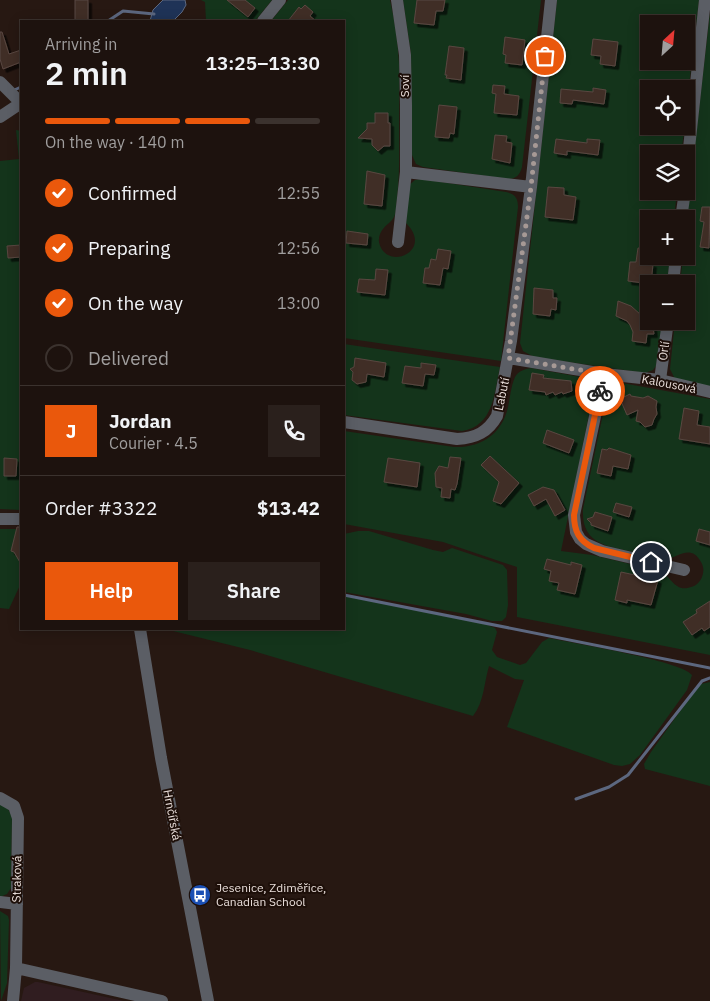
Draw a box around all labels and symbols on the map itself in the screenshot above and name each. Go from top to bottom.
north arrow [640,15,695,70]
pin [524,35,566,77]
street label: Soví [397,75,412,97]
street label: Orlí [655,340,672,361]
courier [575,366,625,416]
street label: Kalousová [641,371,698,396]
street label: Labutí [491,376,512,412]
pin [630,541,672,583]
street label: Hrnčířská [160,788,185,842]
street label: Straková [9,855,24,903]
place label: Jesenice, Zdiměřice, Canadian School [216,880,326,909]
bus stop icon: Jesenice, Zdiměřice, Canadian School [188,883,212,907]

